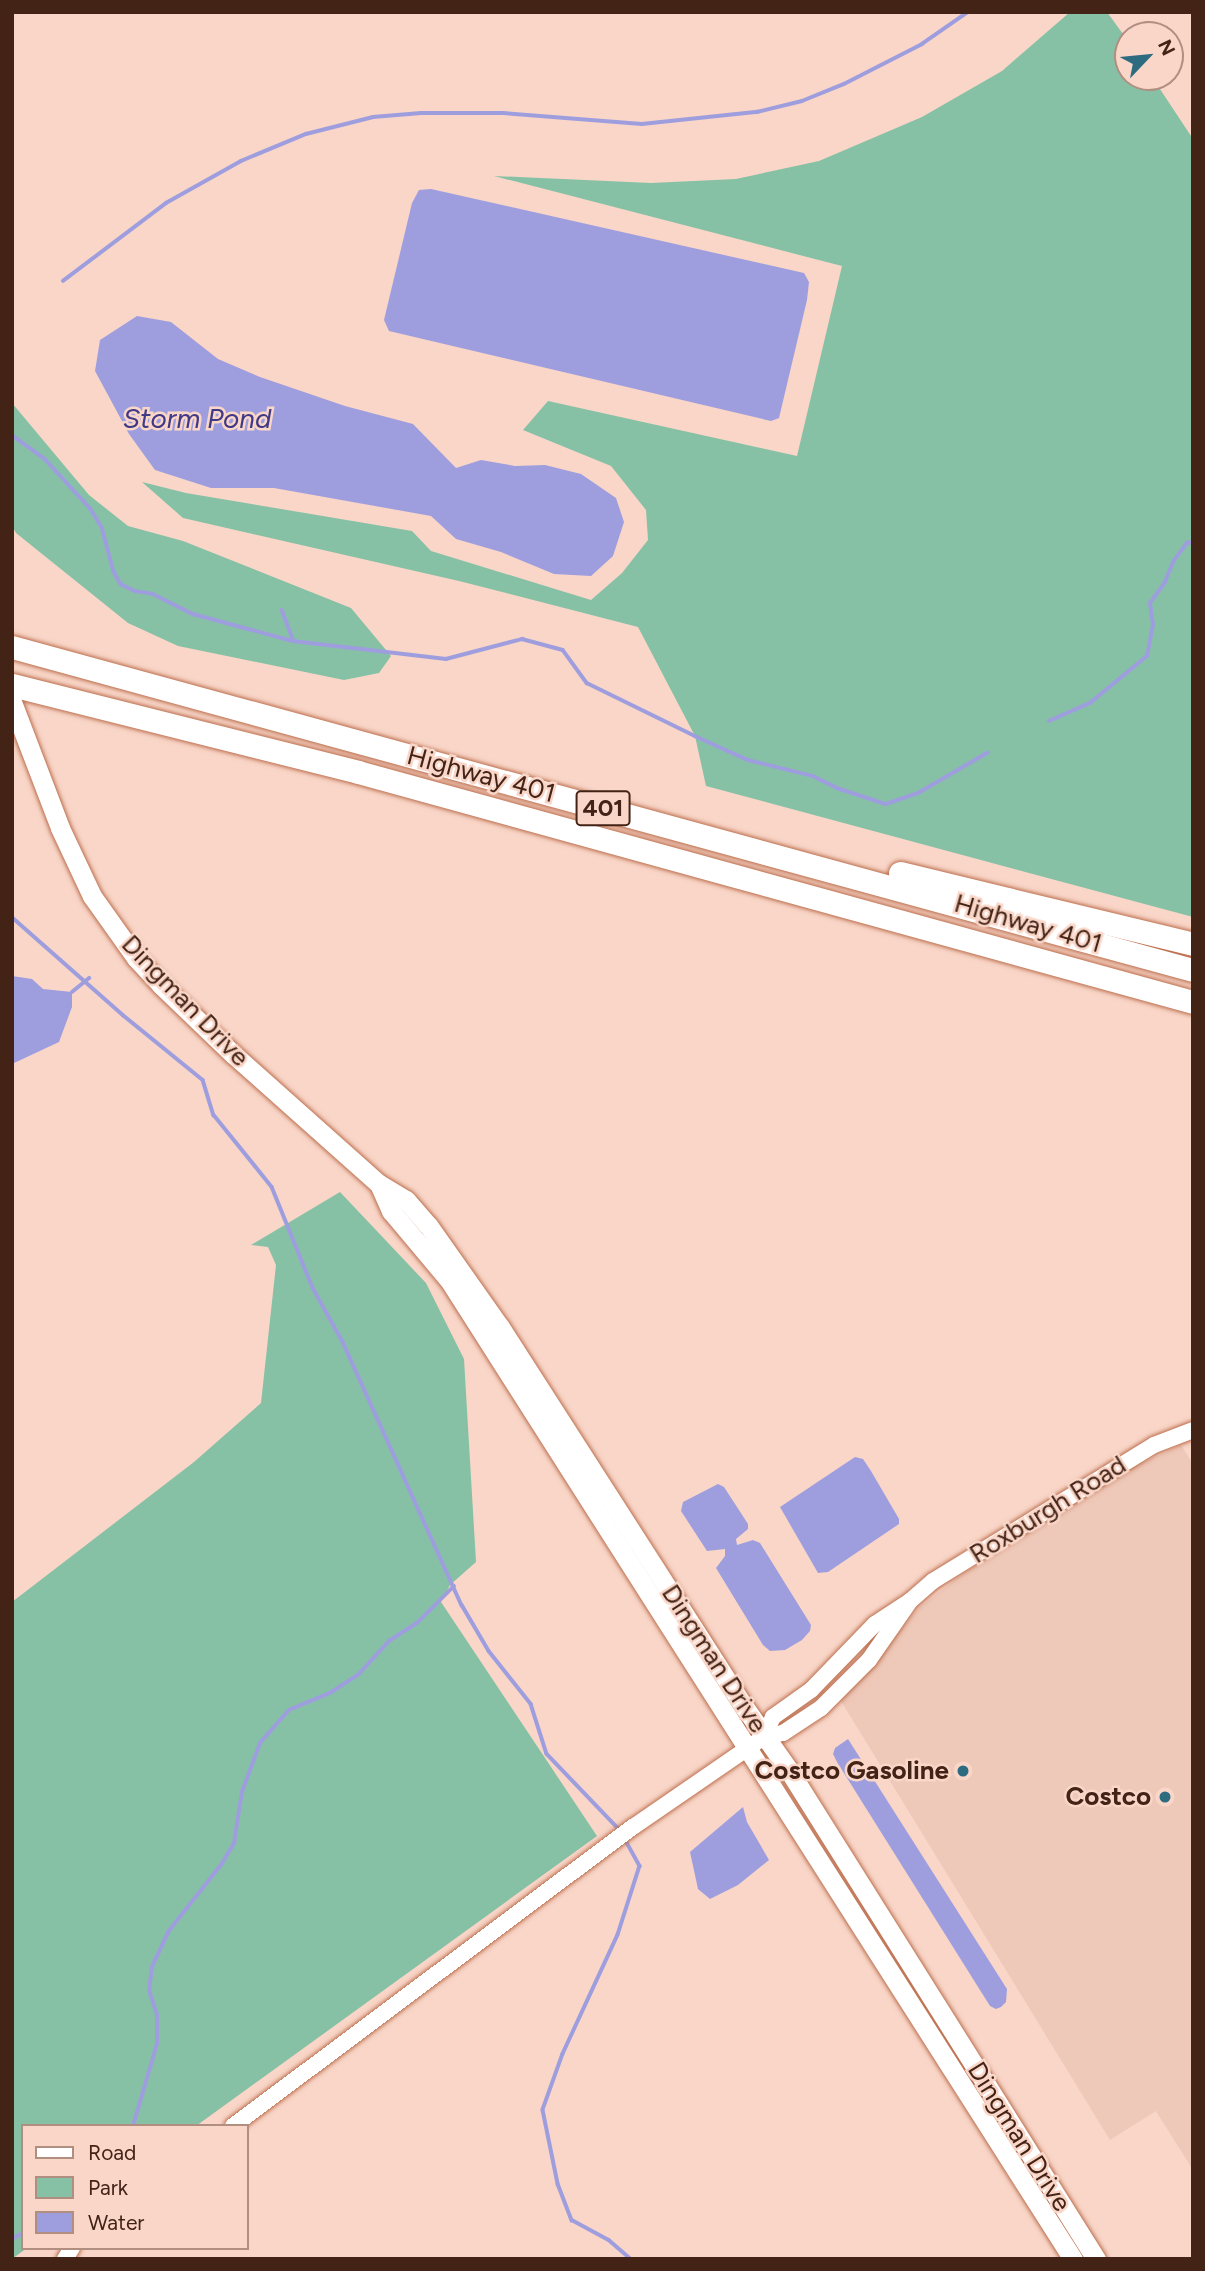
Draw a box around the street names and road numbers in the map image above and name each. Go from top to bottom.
street label: Highway 401 [404,740,558,810]
road number: 401 [575,788,631,828]
street label: Highway 401 [951,888,1105,960]
street label: Dingman Drive [115,929,255,1073]
street label: Roxburgh Road [964,1450,1132,1570]
street label: Dingman Drive [655,1579,773,1739]
street label: Dingman Drive [961,2057,1077,2217]

